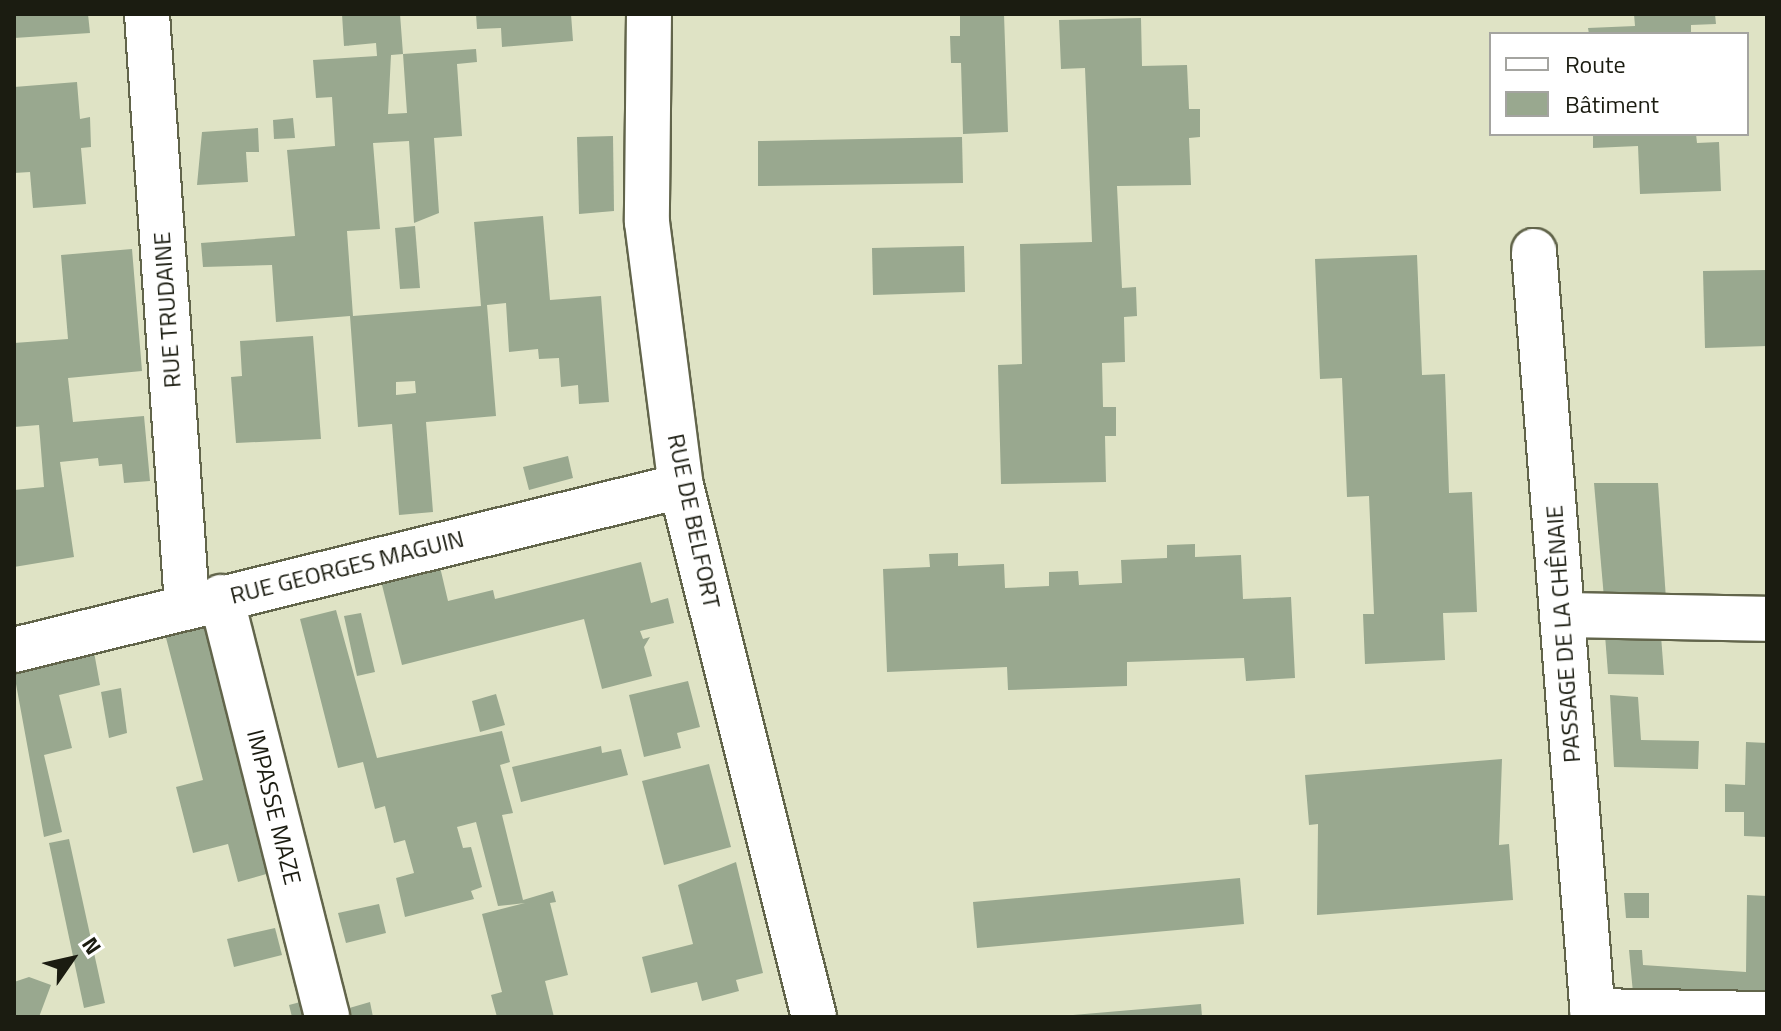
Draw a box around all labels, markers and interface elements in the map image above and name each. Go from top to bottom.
legend [1489,32,1749,136]
text: Route [1565,46,1626,82]
text: Bâtiment [1565,86,1659,122]
street label: RUE TRUDAINE [147,231,187,389]
street label: RUE DE BELFORT [661,431,727,611]
street label: PASSAGE DE LA CHÊNAIE [1540,504,1586,764]
street label: RUE GEORGES MAGUIN [227,524,467,610]
street label: IMPASSE MAZE [241,726,307,888]
north arrow [32,919,112,999]
text: N [74,930,110,961]

